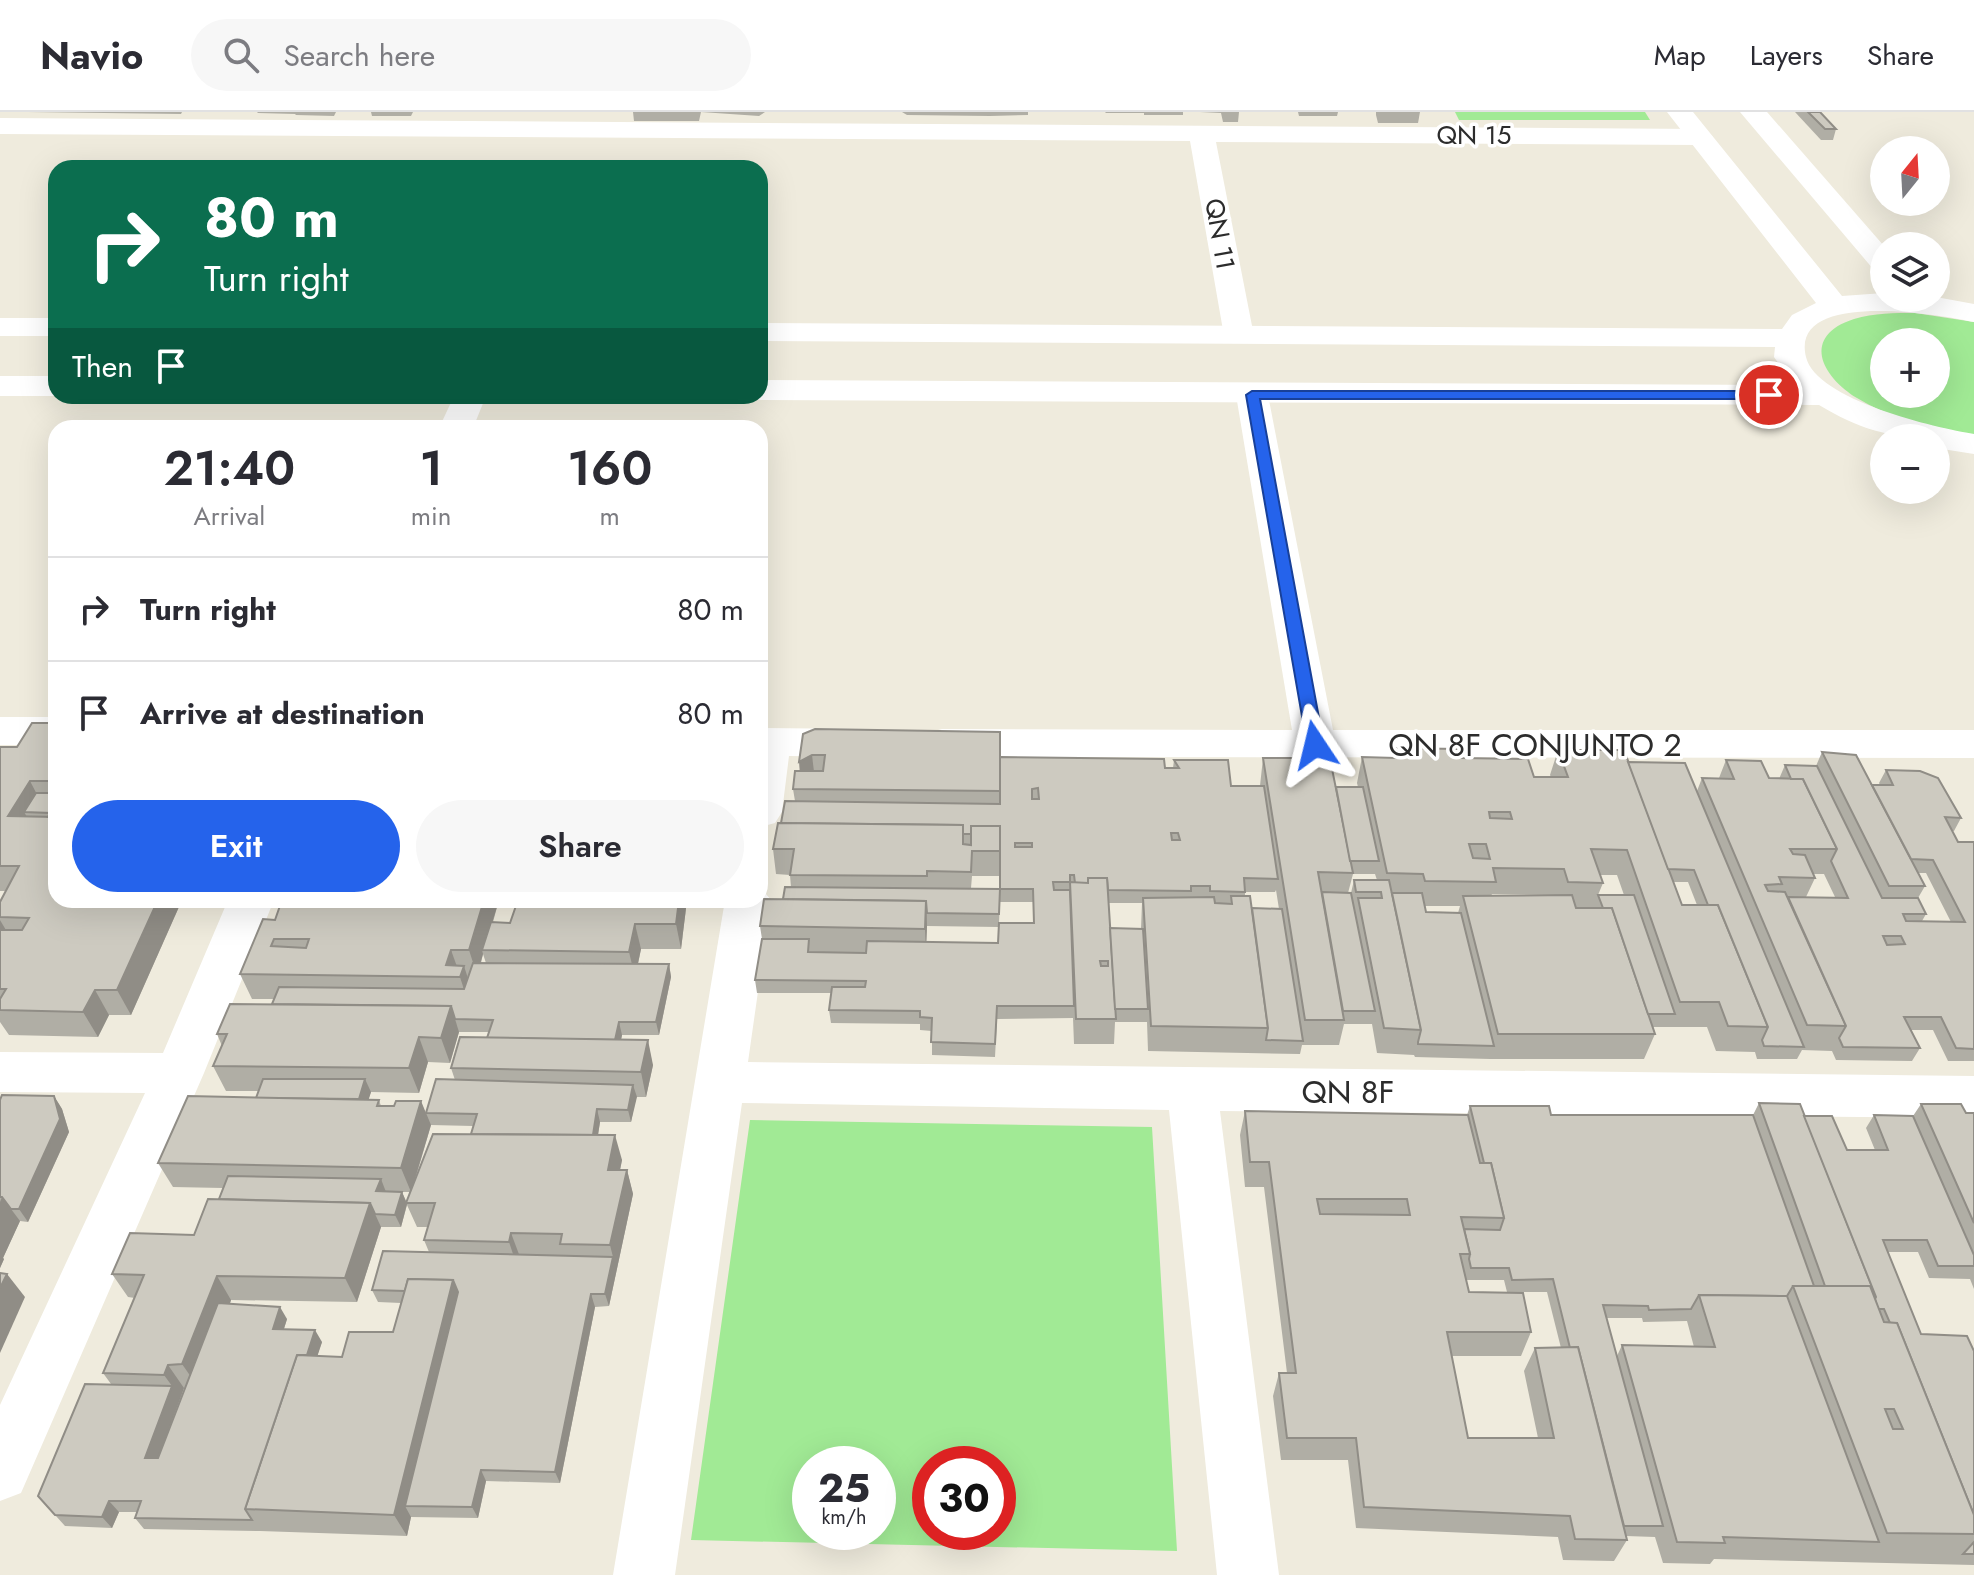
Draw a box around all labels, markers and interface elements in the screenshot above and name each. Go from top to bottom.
search box [191,19,751,91]
text: Navio [40,28,143,83]
icon: search [219,33,263,77]
text: Search here [283,34,435,77]
text: Map [1654,35,1706,76]
text: Layers [1750,35,1823,76]
text: Share [1867,35,1934,76]
street label: QN 15 [1437,116,1511,154]
north arrow [1870,136,1950,216]
map controls [1870,136,1950,504]
text: 80 m [204,177,339,258]
icon: right [72,192,176,296]
street label: QN 11 [1195,195,1245,273]
button: layers [1870,232,1950,312]
text: Turn right [204,252,349,304]
button: + [1870,328,1950,408]
icon: arrive [149,344,193,388]
text: Then [72,345,133,388]
pin [1735,361,1803,429]
icon: arrive [1747,373,1791,417]
button: − [1870,424,1950,504]
text: 21:40 [164,434,295,503]
text: 1 [419,434,443,503]
text: 160 [567,434,652,503]
text: Arrival [194,497,265,535]
text: min [411,497,452,535]
text: m [600,497,620,535]
icon: right [72,587,116,631]
text: Turn right [140,588,276,631]
text: 80 m [677,588,744,631]
icon: arrive [72,691,116,735]
text: Arrive at destination [140,692,425,735]
text: 80 m [677,692,744,735]
position arrow [1273,703,1357,787]
street label: QN 8F CONJUNTO 2 [1388,722,1682,768]
button: Exit [72,800,400,892]
button: Share [416,800,744,892]
street label: QN 8F [1301,1069,1395,1115]
speed limit sign: 30 [912,1446,1016,1550]
text: 25 [818,1459,870,1517]
text: km/h [821,1503,867,1532]

